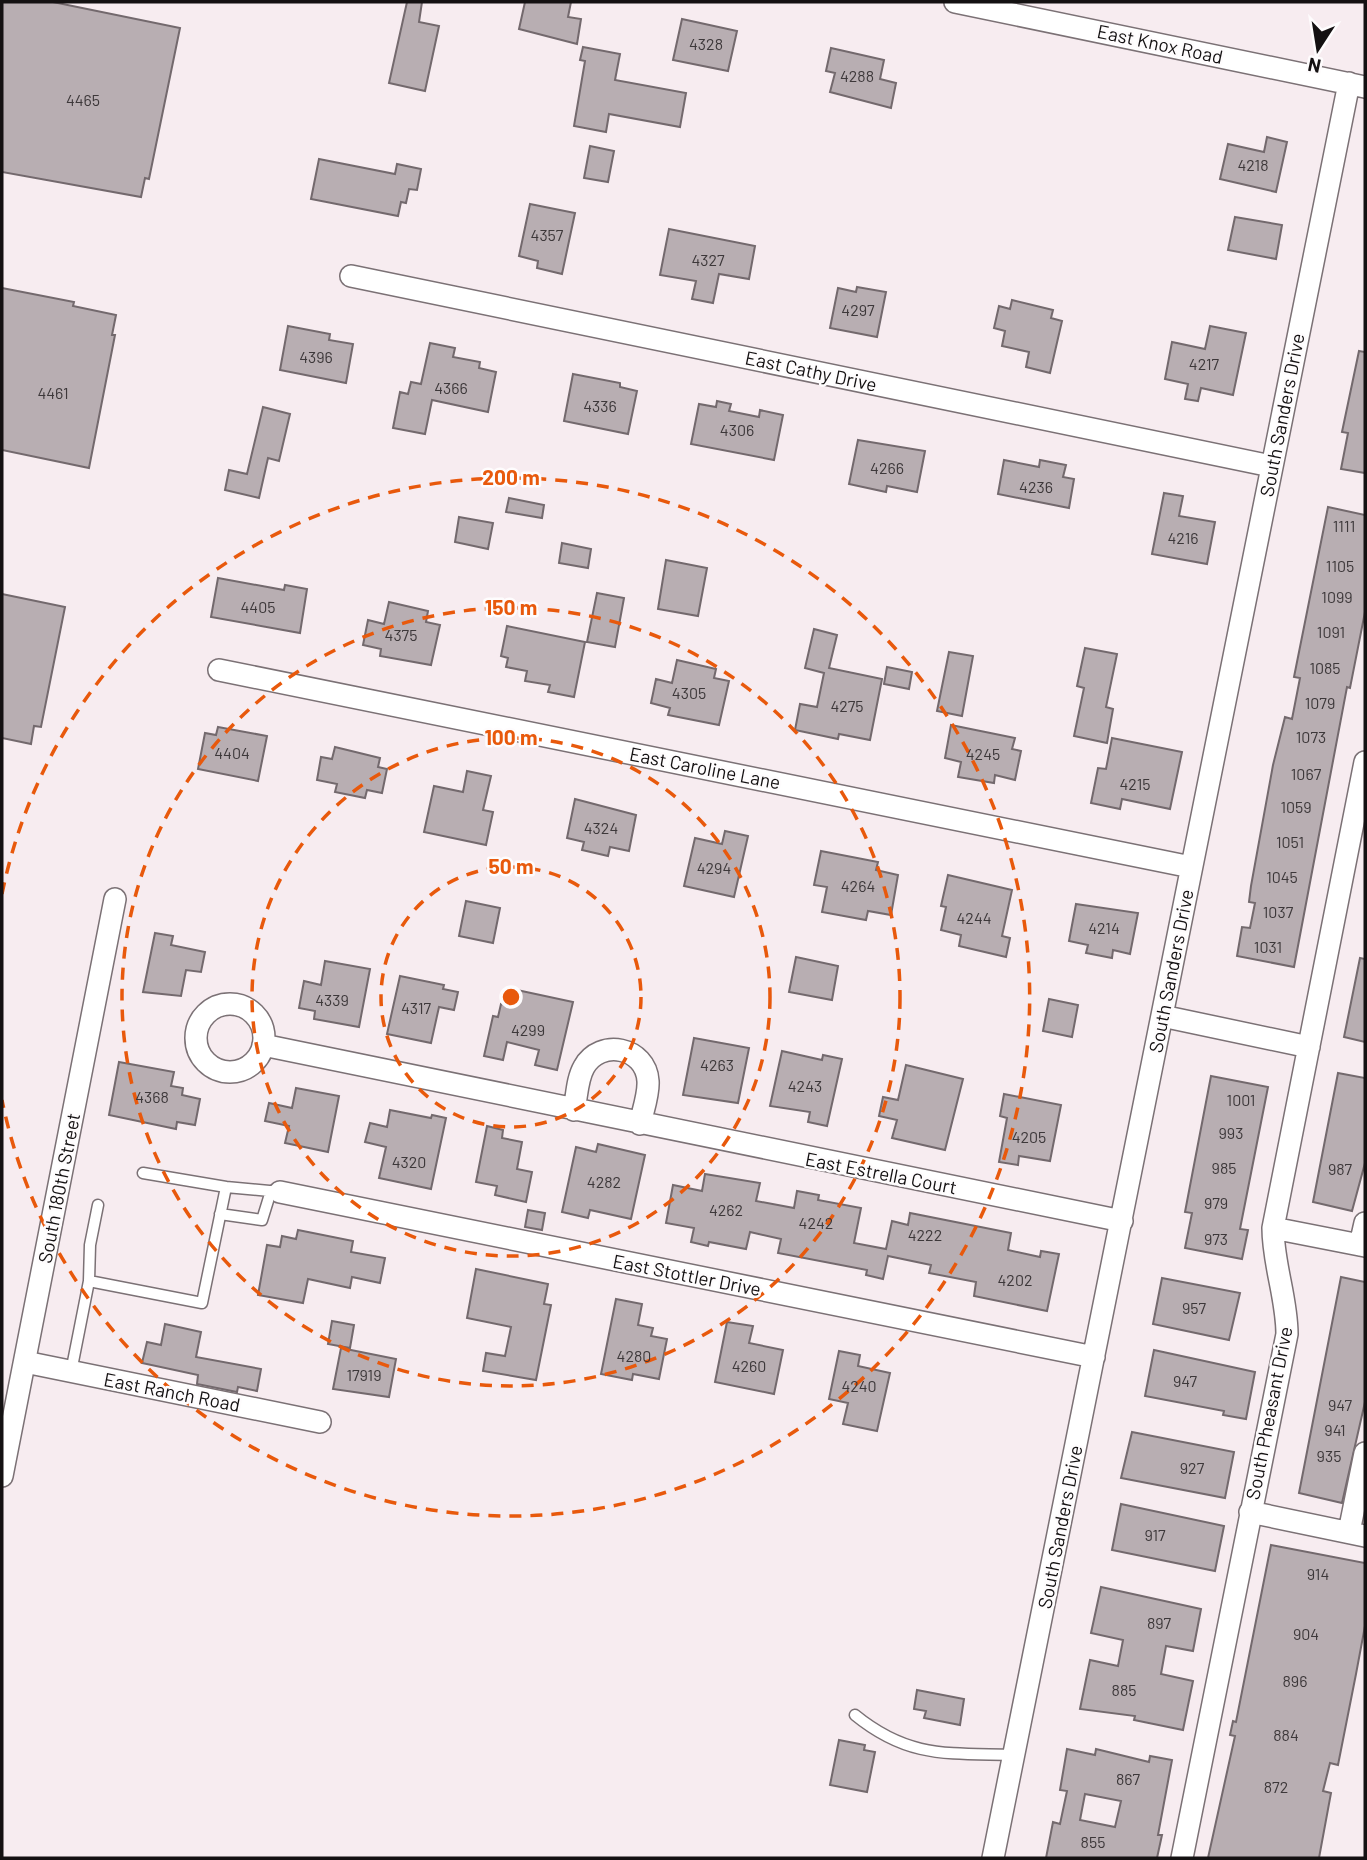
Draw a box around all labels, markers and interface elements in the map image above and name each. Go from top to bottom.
north arrow [1283,14,1353,84]
street label: East Knox Road [1095,19,1225,68]
house number: 4328 [689,34,723,53]
text: N [1306,54,1323,79]
house number: 4288 [840,66,874,85]
house number: 4465 [66,90,100,109]
house number: 4218 [1237,155,1269,174]
house number: 4357 [531,225,564,244]
house number: 4327 [691,250,725,269]
house number: 4297 [841,300,875,319]
street label: South Sanders Drive [1254,331,1309,499]
street label: East Cathy Drive [743,345,879,396]
house number: 4396 [299,347,333,366]
house number: 4217 [1189,354,1220,373]
house number: 4366 [434,378,468,397]
house number: 4461 [37,383,69,402]
house number: 4336 [583,396,617,415]
house number: 4306 [720,420,754,439]
house number: 4266 [870,458,904,477]
text: 200 m [482,464,540,489]
house number: 4236 [1019,477,1053,496]
house number: 1111 [1333,516,1355,535]
house number: 4216 [1167,528,1199,547]
house number: 1105 [1326,556,1354,575]
house number: 1099 [1321,587,1353,606]
text: 150 m [485,594,537,619]
house number: 4405 [241,597,275,616]
house number: 1091 [1317,622,1345,641]
house number: 4375 [385,625,417,644]
house number: 1085 [1309,658,1341,677]
house number: 4305 [672,683,706,702]
house number: 1079 [1305,693,1335,712]
house number: 4275 [830,696,864,715]
text: 100 m [484,724,538,749]
house number: 1073 [1296,727,1326,746]
street label: East Caroline Lane [628,742,783,793]
house number: 4404 [214,743,250,762]
house number: 4245 [966,744,1000,763]
house number: 1067 [1291,764,1322,783]
house number: 4215 [1120,774,1151,793]
house number: 1059 [1280,797,1312,816]
house number: 4324 [584,818,618,837]
house number: 1051 [1276,832,1304,851]
text: 50 m [488,853,534,878]
house number: 4294 [697,858,731,877]
house number: 1045 [1266,867,1298,886]
house number: 4264 [841,876,875,895]
street label: South Sanders Drive [1143,887,1198,1055]
house number: 1037 [1263,902,1294,921]
house number: 4244 [956,908,992,927]
house number: 4214 [1088,918,1120,937]
house number: 1031 [1254,937,1282,956]
centre of rings [499,985,523,1009]
house number: 4339 [315,990,349,1009]
house number: 4317 [401,998,431,1017]
house number: 4299 [511,1020,545,1039]
house number: 4263 [700,1055,734,1074]
house number: 4243 [788,1076,822,1095]
house number: 4368 [135,1087,169,1106]
house number: 1001 [1227,1090,1255,1109]
street label: South 180th Street [33,1111,84,1265]
house number: 993 [1219,1123,1243,1142]
house number: 4205 [1012,1127,1046,1146]
street label: East Estrella Court [803,1147,959,1198]
house number: 4320 [392,1152,426,1171]
house number: 985 [1212,1158,1236,1177]
house number: 987 [1328,1159,1353,1178]
house number: 4282 [587,1172,621,1191]
house number: 979 [1204,1193,1228,1212]
house number: 4262 [709,1200,743,1219]
house number: 4242 [799,1213,833,1232]
house number: 4222 [908,1225,942,1244]
house number: 973 [1204,1229,1228,1248]
street label: East Stottler Drive [611,1249,763,1300]
house number: 4202 [997,1270,1033,1289]
house number: 957 [1182,1298,1206,1317]
street label: South Pheasant Drive [1240,1324,1297,1501]
house number: 4280 [617,1346,651,1365]
house number: 4260 [732,1356,766,1375]
house number: 17919 [346,1365,382,1384]
street label: East Ranch Road [102,1367,242,1416]
house number: 947 [1173,1371,1198,1390]
house number: 4240 [841,1376,877,1395]
house number: 947 [1328,1395,1353,1414]
house number: 941 [1324,1420,1346,1439]
street label: South Sanders Drive [1032,1443,1087,1611]
house number: 935 [1317,1446,1341,1465]
house number: 927 [1180,1458,1205,1477]
house number: 917 [1144,1525,1166,1544]
house number: 914 [1307,1564,1329,1583]
house number: 897 [1147,1613,1172,1632]
house number: 904 [1293,1624,1319,1643]
house number: 896 [1283,1671,1307,1690]
house number: 885 [1112,1680,1136,1699]
house number: 884 [1273,1725,1299,1744]
house number: 867 [1116,1769,1140,1788]
house number: 872 [1264,1777,1288,1796]
house number: 855 [1081,1832,1105,1851]

